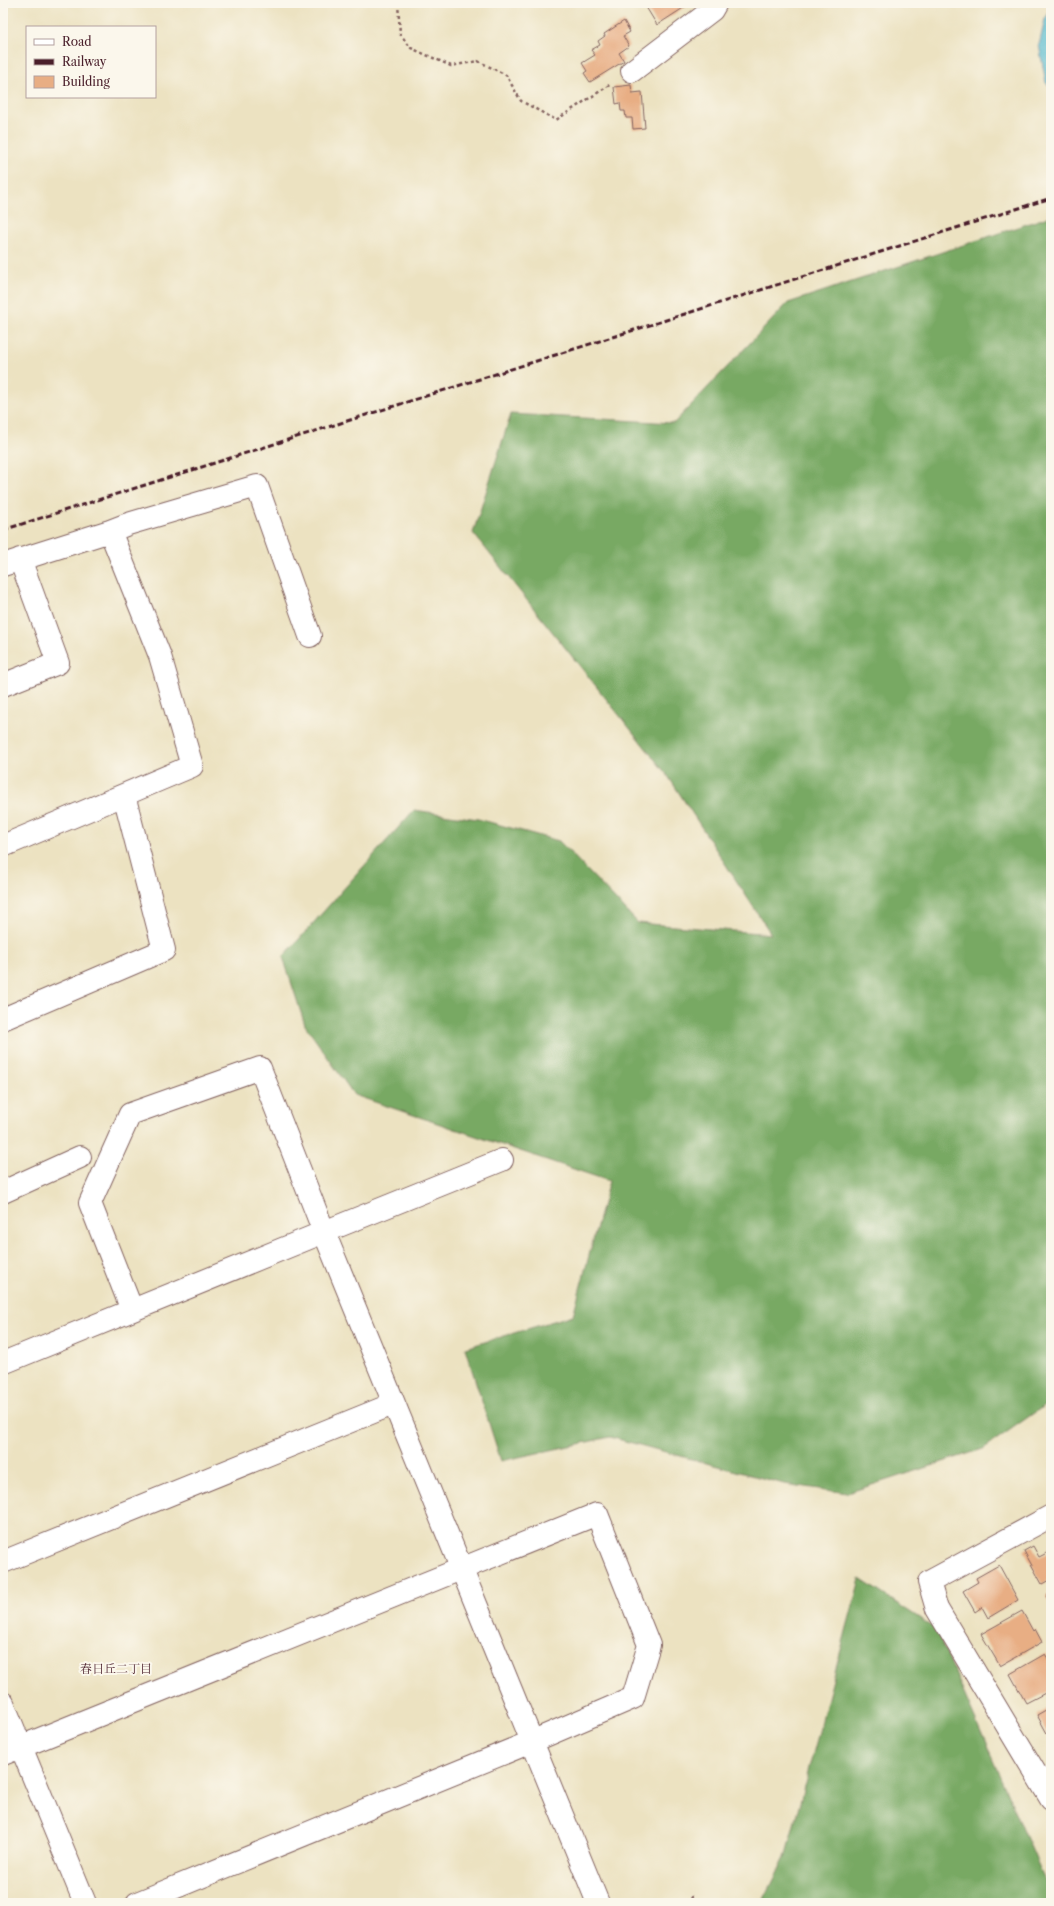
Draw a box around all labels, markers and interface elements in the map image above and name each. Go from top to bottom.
legend [26,26,156,98]
text: Road [62,34,92,49]
text: Railway [62,54,107,69]
text: Building [62,74,110,89]
district label: 春日丘二丁目 [80,1661,152,1676]

